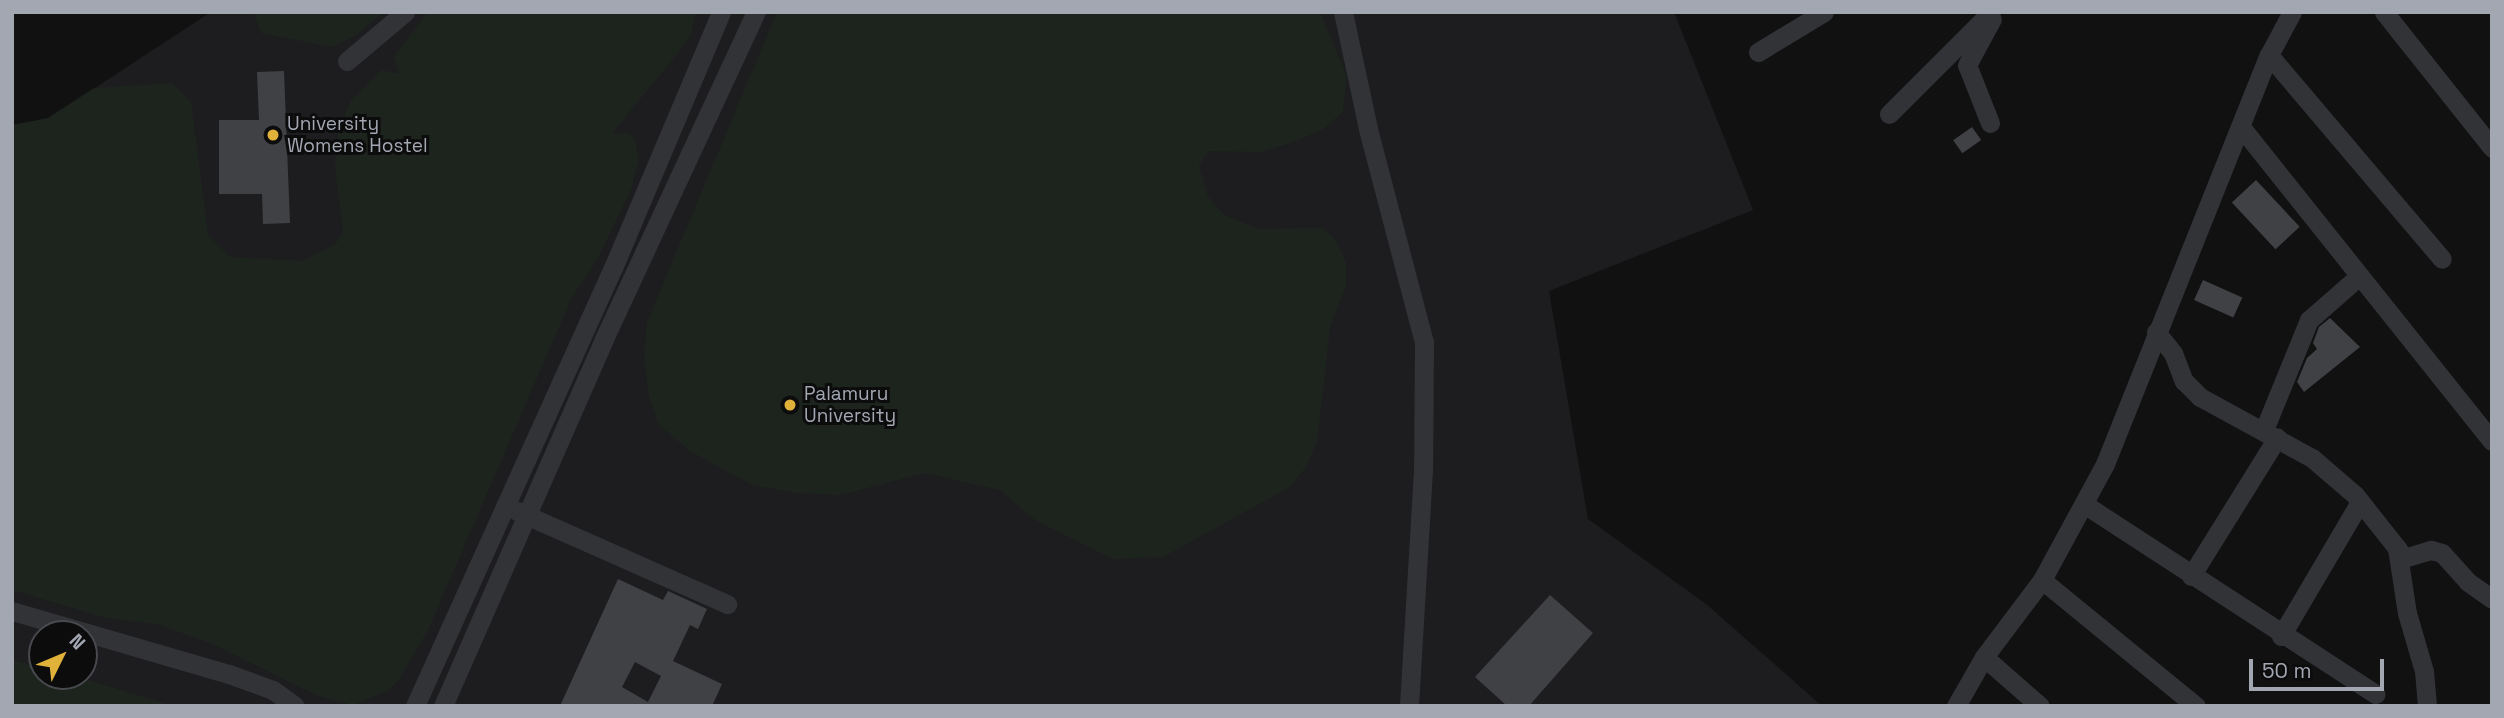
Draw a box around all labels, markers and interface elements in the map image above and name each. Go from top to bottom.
place label: University Womens Hostel [287,113,428,157]
marker: University Womens Hostel [265,127,281,143]
place label: Palamuru University [804,383,896,427]
marker: Palamuru University [782,397,798,413]
north arrow [28,620,98,690]
text: N [64,629,91,655]
scale bar [2252,644,2387,688]
text: 50 m [2262,657,2312,684]

